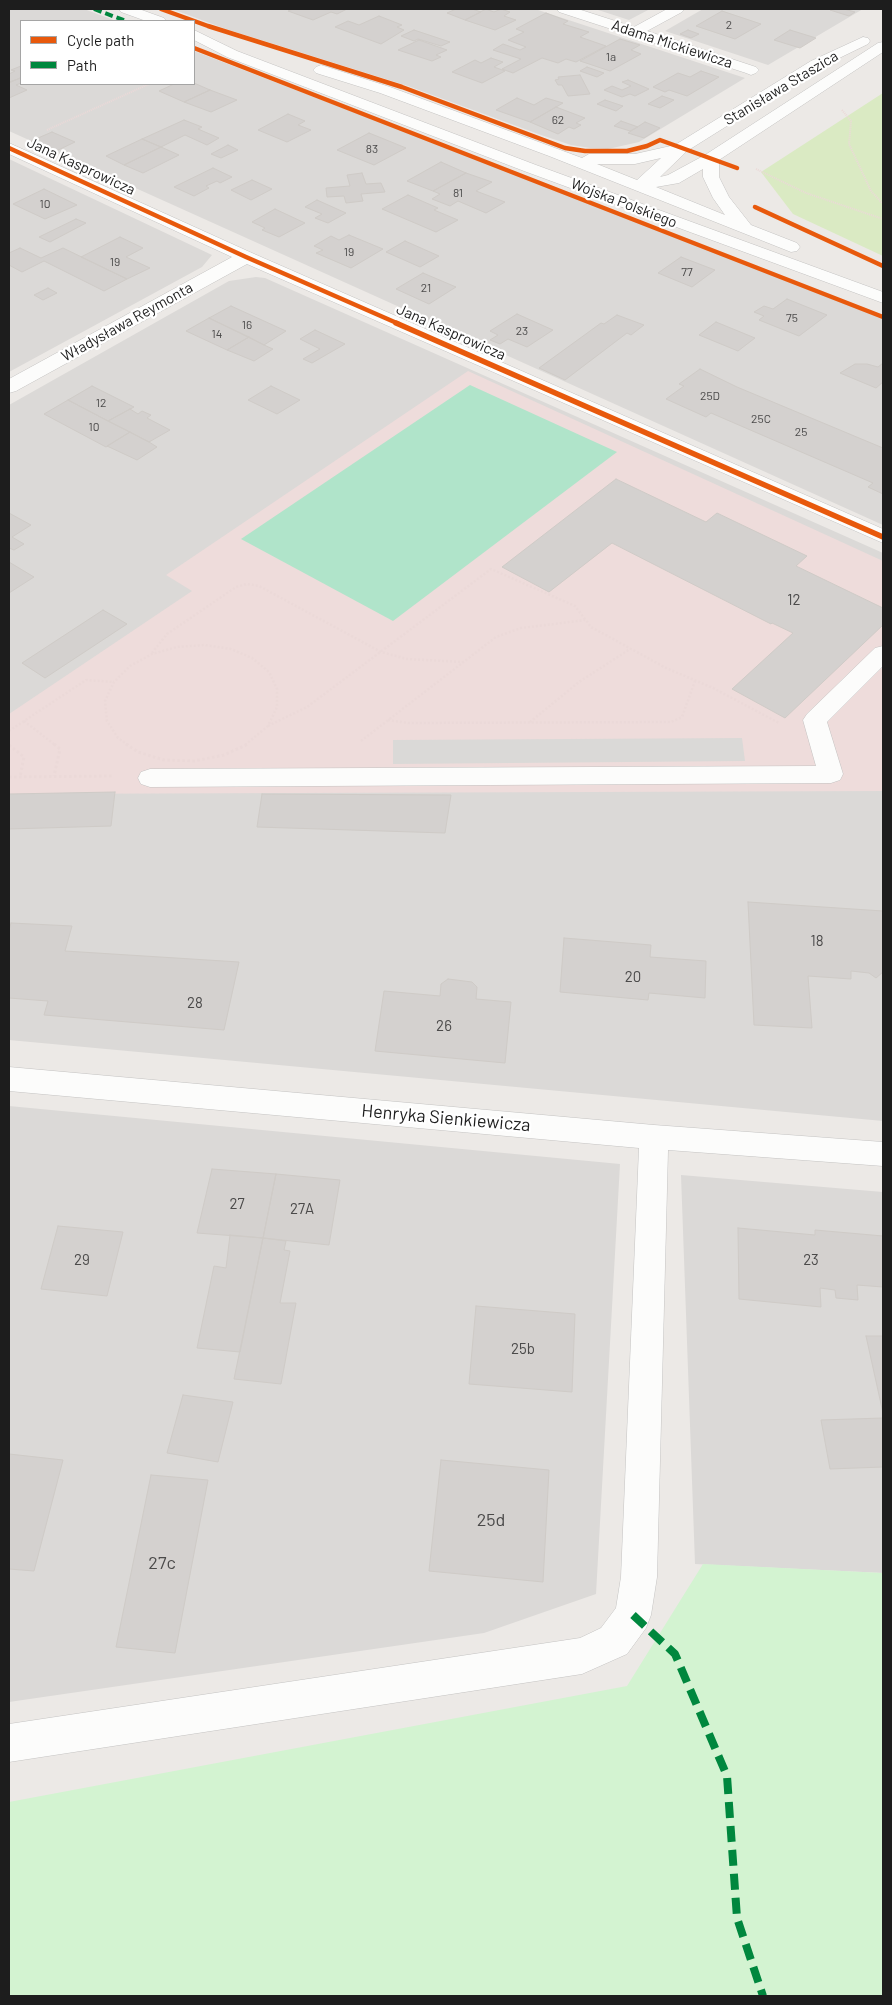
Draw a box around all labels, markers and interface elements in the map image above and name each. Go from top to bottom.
street label: Adama Mickiewicza [609,16,735,72]
house number: 2 [726,18,732,32]
legend [20,20,195,85]
text: Cycle path [67,31,134,49]
street label: Stanisława Staszica [721,47,841,129]
house number: 1a [606,50,616,64]
text: Path [67,56,97,74]
house number: 62 [552,113,564,127]
street label: Jana Kasprowicza [24,133,138,199]
house number: 83 [366,142,378,156]
street label: Wojska Polskiego [568,174,680,232]
house number: 81 [453,186,463,200]
house number: 10 [40,197,50,211]
house number: 19 [344,245,354,259]
house number: 19 [110,255,120,269]
house number: 77 [681,265,693,279]
street label: Władysława Reymonta [58,278,196,366]
house number: 21 [421,281,431,295]
street label: Jana Kasprowicza [394,300,508,364]
house number: 75 [786,311,798,325]
house number: 16 [242,318,252,332]
house number: 23 [516,324,528,338]
house number: 14 [212,327,222,341]
house number: 25D [700,389,720,403]
house number: 12 [96,396,106,410]
house number: 25C [751,412,771,426]
house number: 10 [89,420,99,434]
house number: 25 [795,425,807,439]
house number: 12 [787,591,801,609]
house number: 18 [810,932,824,950]
house number: 20 [625,968,641,986]
house number: 28 [187,994,203,1012]
house number: 26 [436,1017,452,1035]
street label: Henryka Sienkiewicza [361,1100,531,1136]
house number: 27 [229,1195,245,1213]
house number: 27A [290,1200,314,1218]
house number: 29 [74,1251,90,1269]
house number: 23 [803,1251,819,1269]
house number: 25b [511,1340,535,1358]
house number: 25d [477,1509,505,1531]
house number: 27c [148,1552,176,1574]

